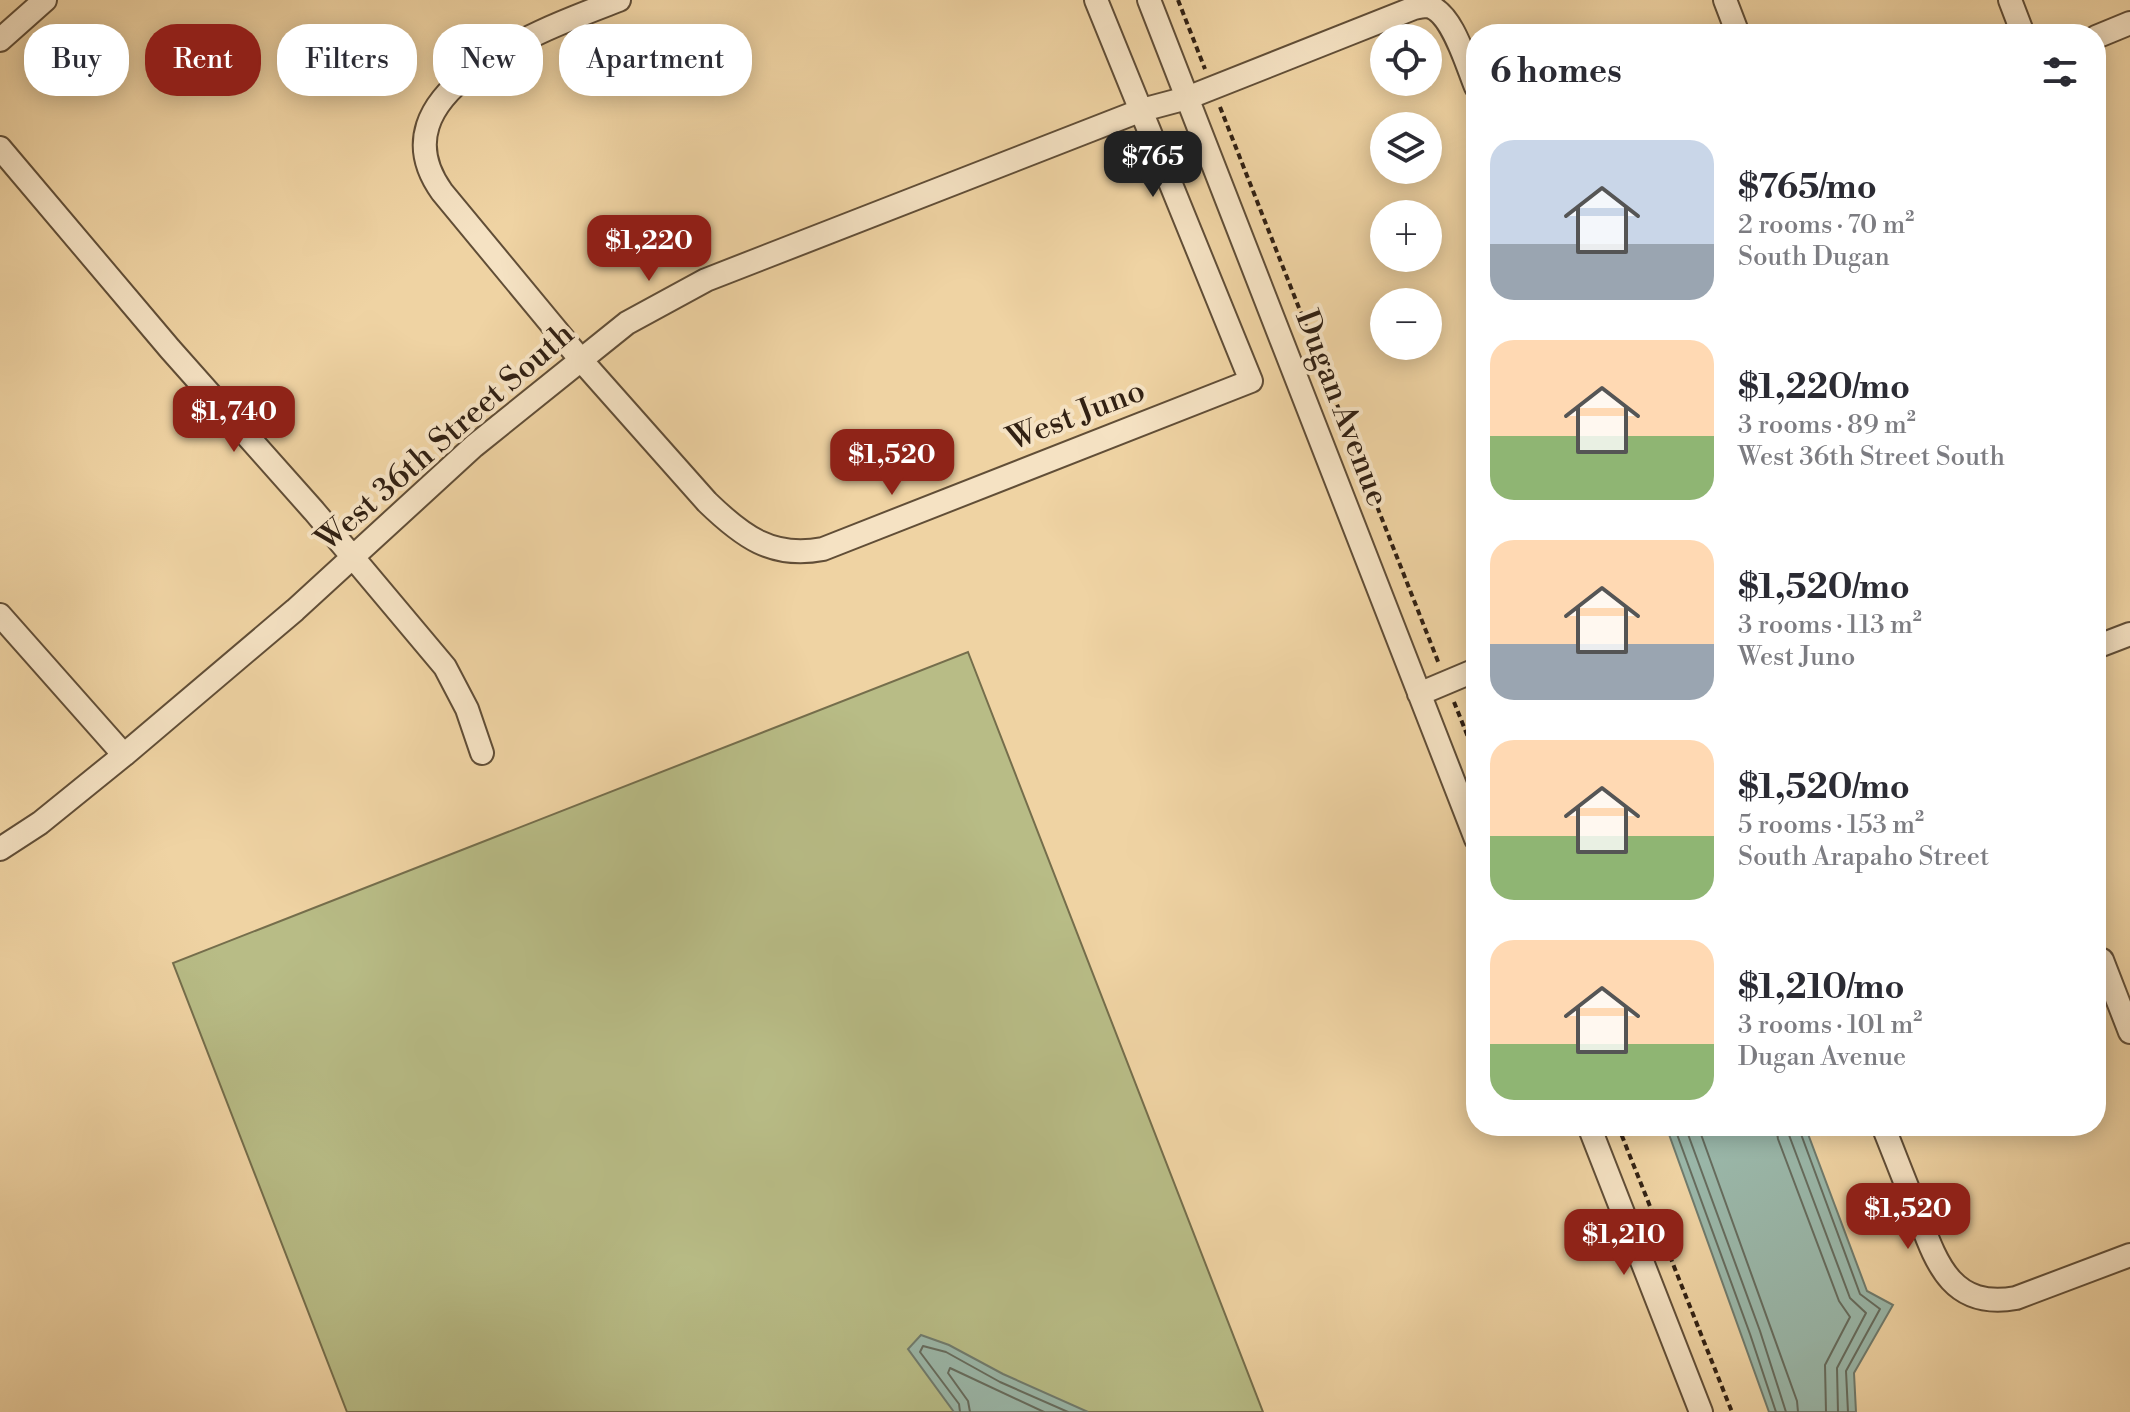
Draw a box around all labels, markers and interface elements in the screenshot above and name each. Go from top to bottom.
chip: Buy [24,24,129,96]
chip: Rent [145,24,261,96]
chip: Filters [277,24,417,96]
chip: New [433,24,543,96]
chip: Apartment [559,24,752,96]
map controls [1370,24,1442,360]
button: locate [1370,24,1442,96]
icon: filters [2038,50,2082,94]
text: 6 homes [1490,51,1622,93]
button: layers [1370,112,1442,184]
pin: $765 [1106,131,1200,199]
text: $765 [1122,141,1184,173]
text: $765/mo [1738,167,1877,209]
icon: home [1554,172,1650,268]
button: + [1370,200,1442,272]
text: 2 rooms · 70 m² [1738,209,1914,241]
pin: $1,220 [584,215,714,283]
text: $1,220 [605,225,693,257]
text: South Dugan [1738,241,1890,273]
button: − [1370,288,1442,360]
street label: Dugan Avenue [1286,304,1398,512]
street label: West 36th Street South [307,314,582,561]
text: $1,220/mo [1738,367,1910,409]
street label: West Juno [1001,370,1151,460]
icon: home [1554,372,1650,468]
pin: $1,740 [169,386,299,454]
text: $1,740 [191,396,277,428]
text: 3 rooms · 89 m² [1738,409,1916,441]
pin: $1,520 [827,429,957,497]
text: $1,520 [848,439,936,471]
text: West 36th Street South [1738,441,2005,473]
text: $1,520/mo [1738,567,1910,609]
icon: home [1554,572,1650,668]
text: 3 rooms · 113 m² [1738,609,1922,641]
text: West Juno [1738,641,1855,673]
text: $1,520/mo [1738,767,1910,809]
icon: home [1554,772,1650,868]
text: 5 rooms · 153 m² [1738,809,1924,841]
text: South Arapaho Street [1738,841,1989,873]
text: $1,210/mo [1738,967,1904,1009]
icon: home [1554,972,1650,1068]
text: 3 rooms · 101 m² [1738,1009,1922,1041]
text: Dugan Avenue [1738,1041,1906,1073]
pin: $1,520 [1843,1183,1973,1251]
text: $1,520 [1864,1193,1952,1225]
pin: $1,210 [1559,1209,1689,1277]
text: $1,210 [1582,1219,1666,1251]

